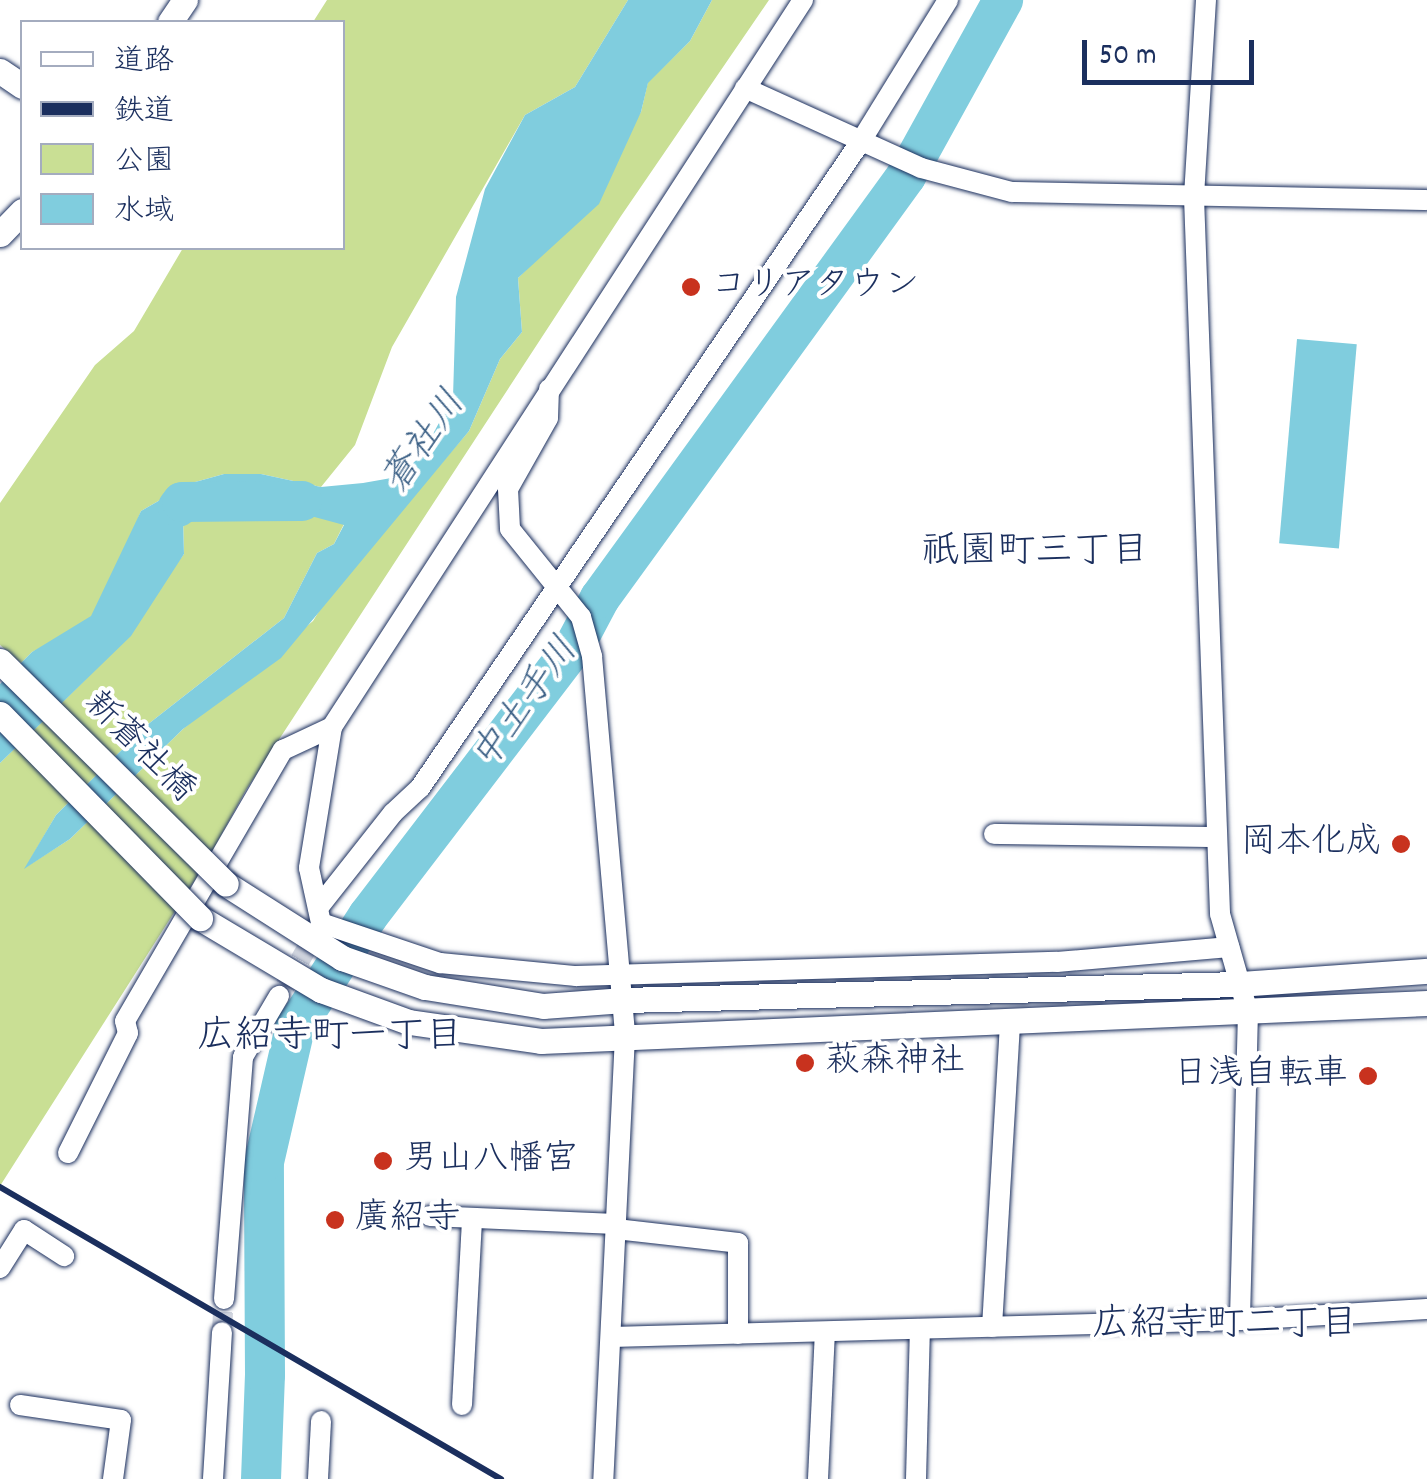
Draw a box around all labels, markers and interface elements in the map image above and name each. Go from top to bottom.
legend [20,20,345,250]
scale bar [1087,20,1260,82]
text: 50 m [1099,36,1157,79]
text: 道路 [114,42,174,85]
text: 鉄道 [114,92,174,135]
text: 公園 [114,142,174,185]
text: 水域 [114,192,174,235]
place label: コリアタウン [711,266,921,308]
marker: コリアタウン [680,276,702,298]
water label: 蒼社川 [375,383,477,503]
district label: 祇園町三丁目 [921,531,1149,577]
water label: 中土手川 [464,630,590,780]
street label: 新蒼社橋 [74,684,202,812]
place label: 岡本化成 [1241,823,1381,865]
marker: 岡本化成 [1390,833,1412,855]
district label: 広紹寺町一丁目 [197,1016,463,1062]
place label: 萩森神社 [825,1042,965,1084]
marker: 萩森神社 [794,1052,816,1074]
place label: 日浅自転車 [1173,1055,1348,1097]
marker: 日浅自転車 [1357,1065,1379,1087]
place label: 男山八幡宮 [403,1140,578,1182]
marker: 男山八幡宮 [372,1150,394,1172]
place label: 廣紹寺 [355,1199,460,1241]
marker: 廣紹寺 [324,1209,346,1231]
district label: 広紹寺町二丁目 [1092,1304,1358,1350]

